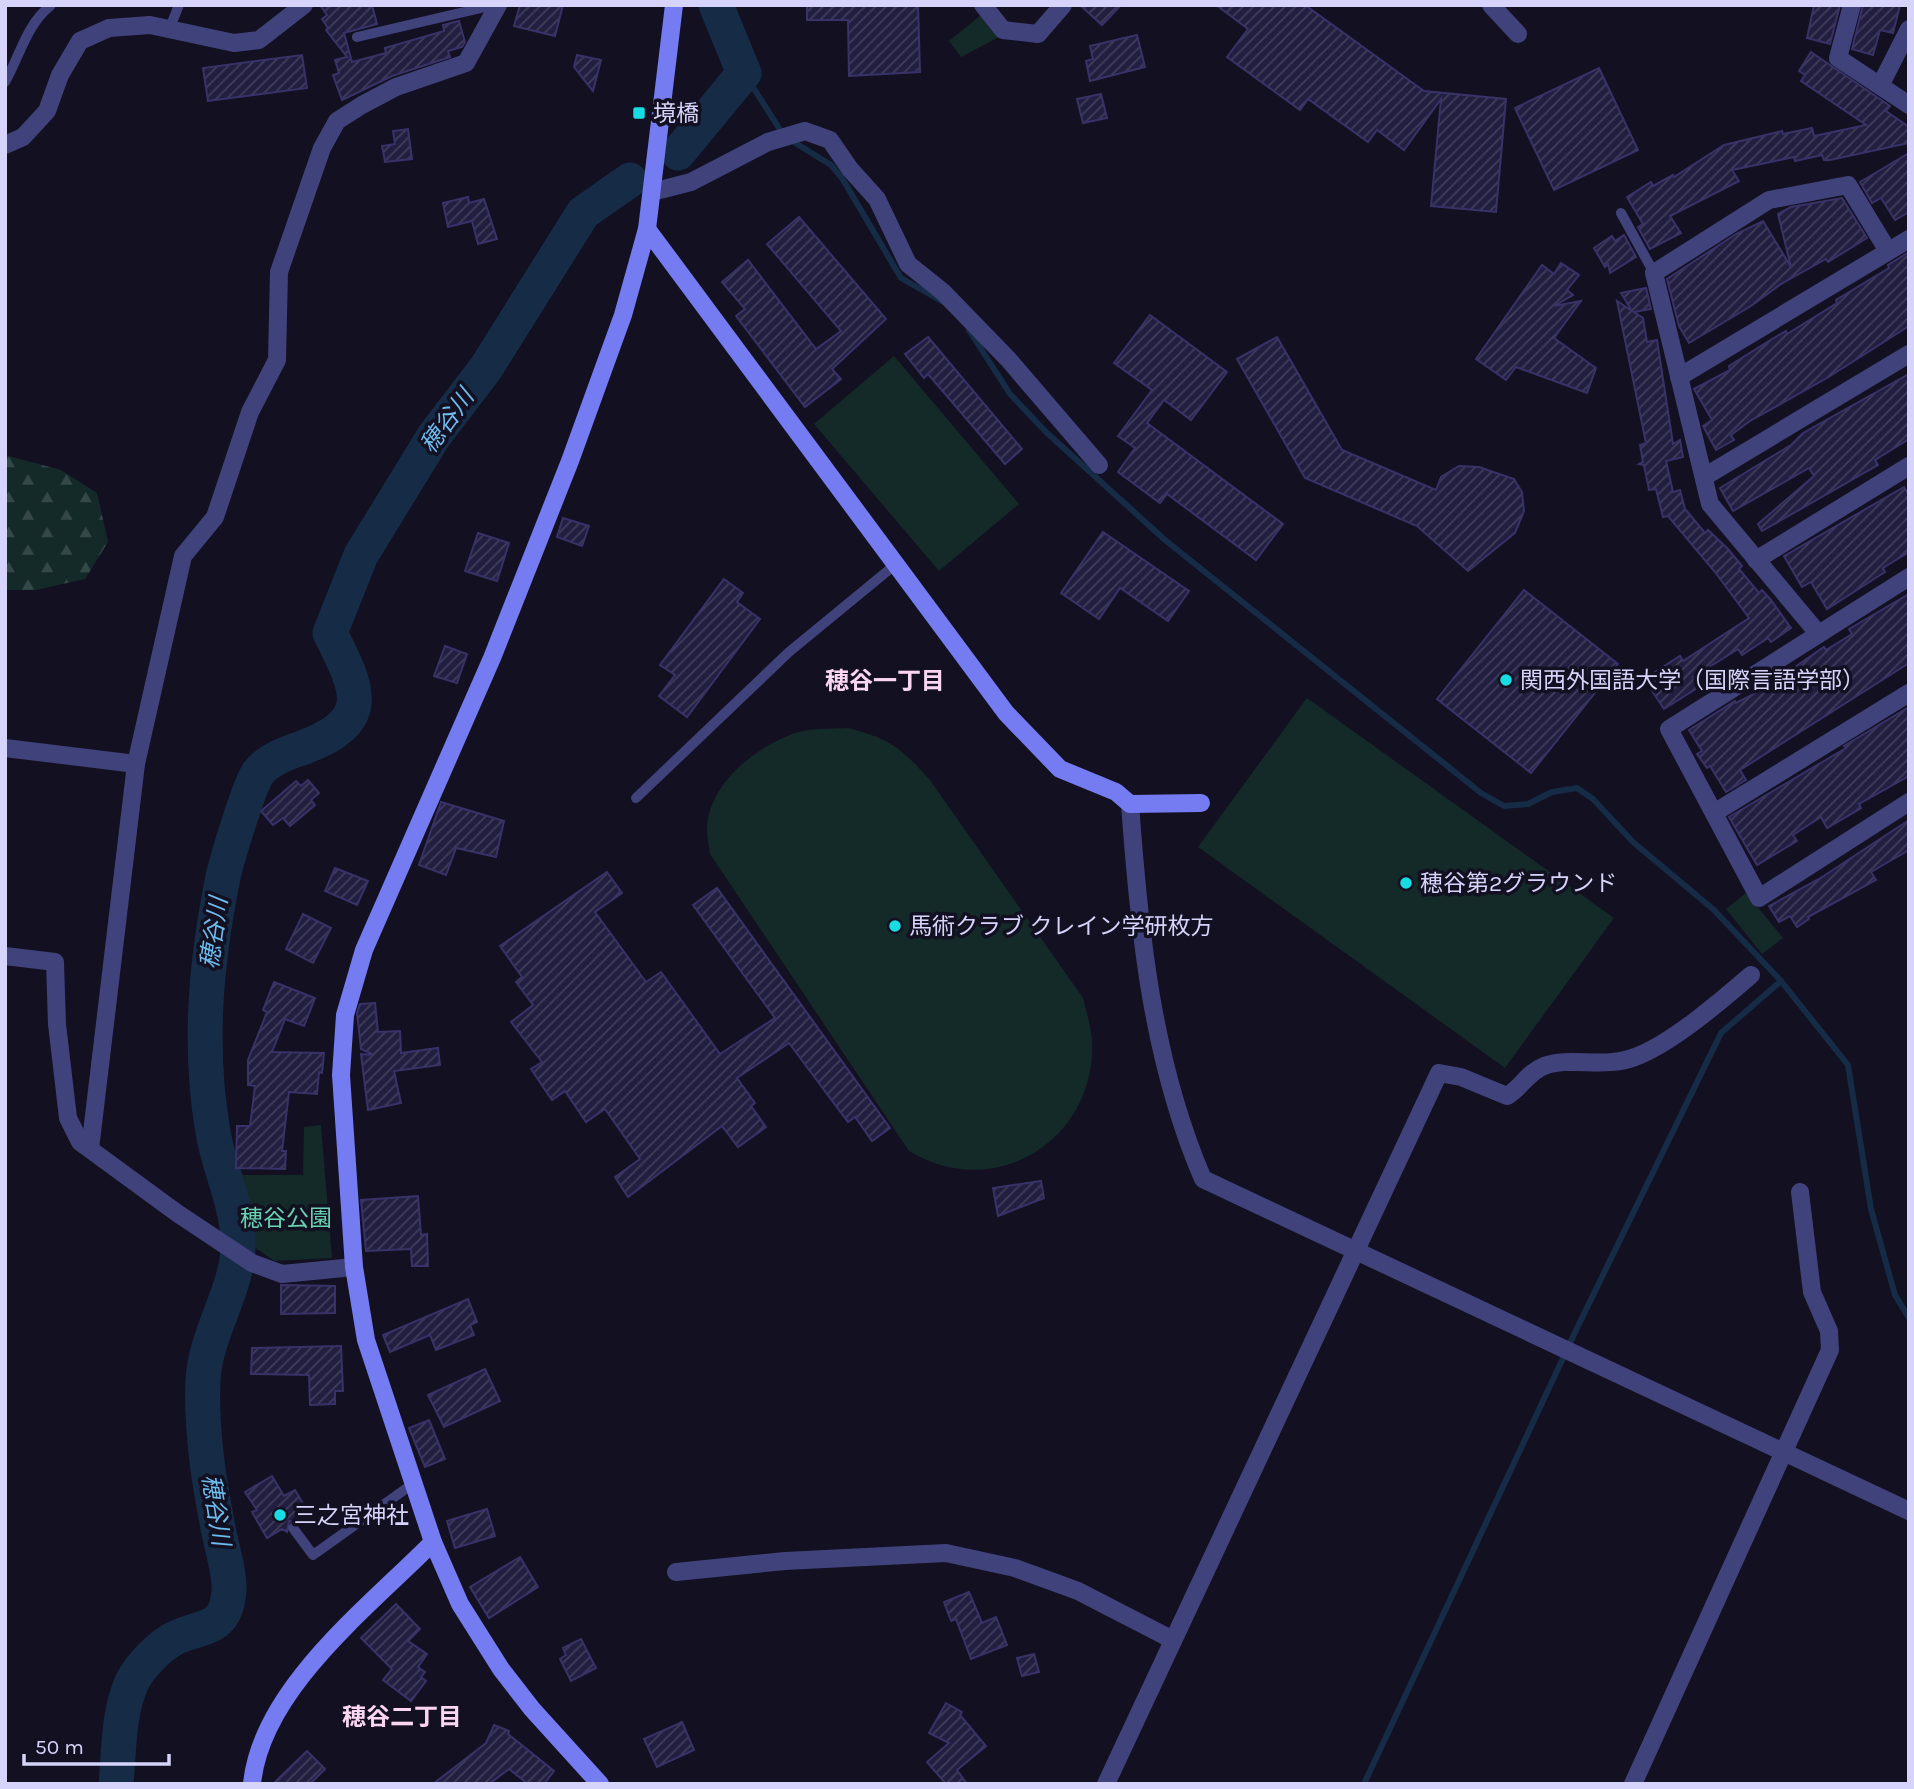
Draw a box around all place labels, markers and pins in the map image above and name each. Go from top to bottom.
place label: 境橋 [653,100,699,127]
marker: 境橋 [631,105,647,121]
place label: 関西外国語大学（国際言語学部） [1520,667,1865,694]
marker: 関西外国語大学（国際言語学部） [1498,672,1514,688]
place label: 穂谷第2グラウンド [1420,870,1617,897]
marker: 穂谷第2グラウンド [1398,875,1414,891]
place label: 馬術クラブ クレイン学研枚方 [909,913,1213,940]
marker: 馬術クラブ クレイン学研枚方 [887,918,903,934]
place label: 三之宮神社 [294,1502,409,1529]
marker: 三之宮神社 [272,1507,288,1523]

